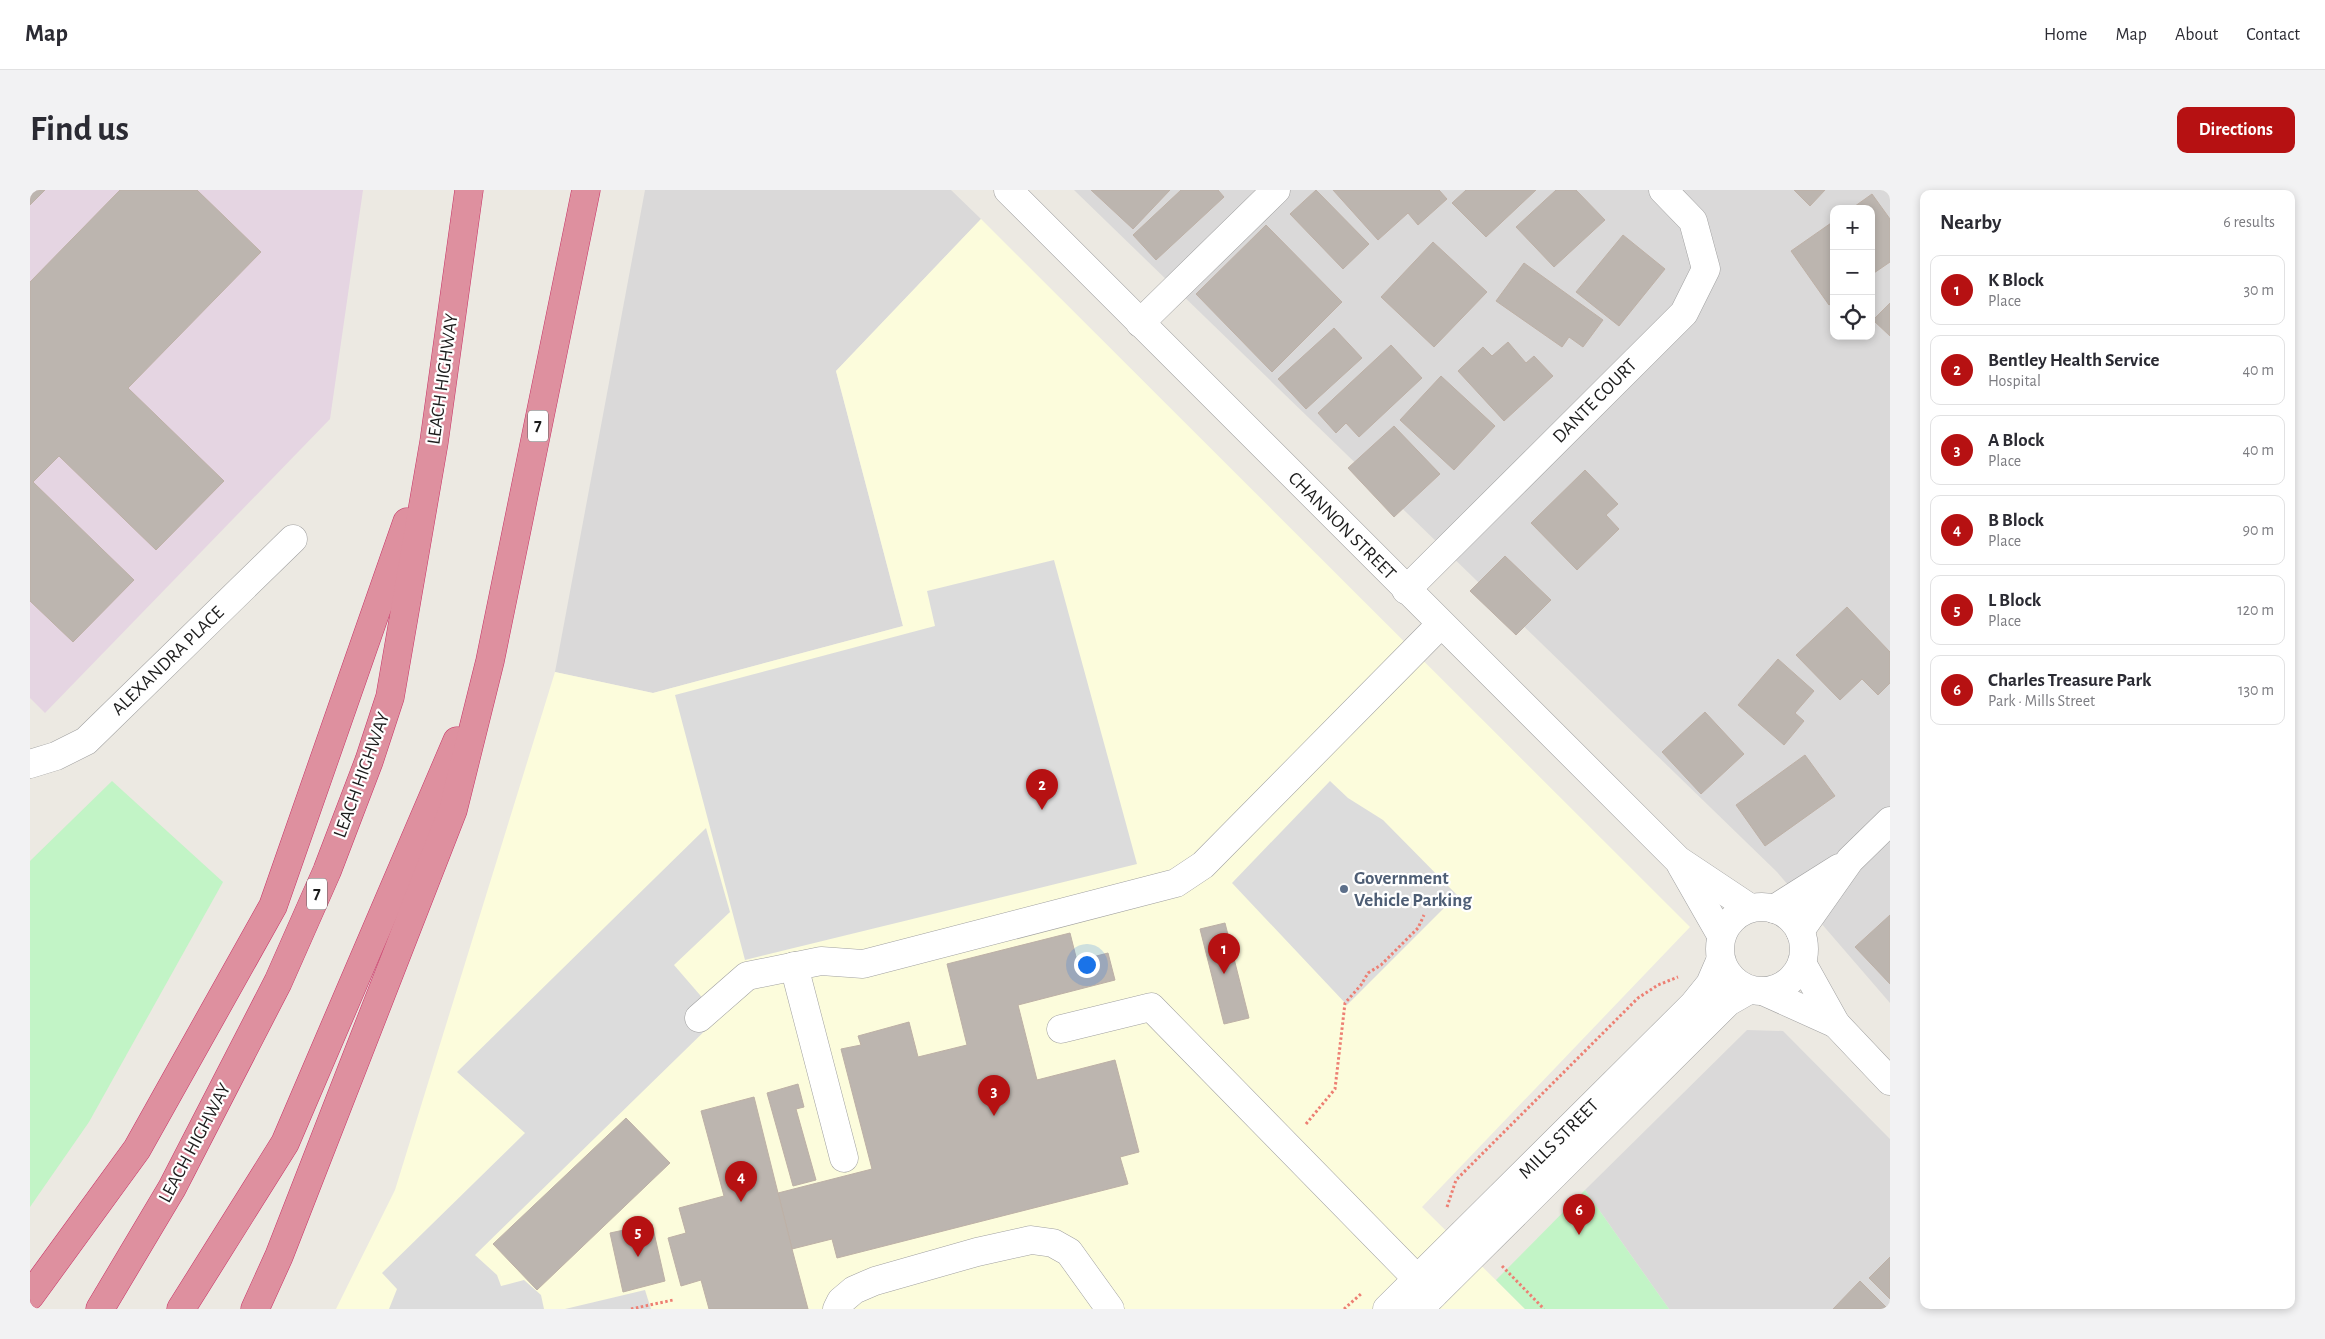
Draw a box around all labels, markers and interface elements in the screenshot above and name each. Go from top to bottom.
text: Map [25,22,68,46]
text: Home [2044,26,2087,44]
text: Map [2115,26,2147,44]
text: About [2175,26,2218,44]
text: Contact [2246,26,2300,44]
button: Directions [2177,107,2295,153]
text: Find us [30,112,129,147]
map controls [1830,205,1875,340]
button: + [1830,205,1875,250]
text: Nearby [1940,212,2001,233]
text: 6 results [2223,214,2275,230]
button: − [1830,250,1875,295]
text: K Block [1988,271,2044,290]
text: 1 [1954,282,1960,298]
text: 30 m [2244,282,2274,298]
text: Place [1988,293,2021,309]
button: locate [1830,295,1875,340]
street label: LEACH HIGHWAY [424,312,462,446]
text: Bentley Health Service [1988,351,2160,370]
street label: DANTE COURT [1549,355,1641,447]
text: 2 [1953,362,1961,378]
text: 40 m [2242,362,2274,378]
text: Hospital [1988,373,2041,389]
road number: 7 [528,410,548,442]
text: A Block [1988,431,2044,450]
text: 3 [1954,442,1960,458]
text: 40 m [2242,442,2274,458]
text: Place [1988,453,2021,469]
street label: CHANNON STREET [1284,468,1400,584]
text: B Block [1988,511,2044,530]
text: 4 [1953,522,1961,538]
text: 90 m [2243,522,2274,538]
text: Place [1988,533,2021,549]
text: L Block [1988,591,2041,610]
text: 5 [1954,602,1960,618]
text: 120 m [2237,602,2274,618]
street label: ALEXANDRA PLACE [108,603,228,719]
text: Place [1988,613,2021,629]
text: Charles Treasure Park [1988,671,2151,690]
text: 6 [1953,682,1961,698]
text: 130 m [2238,682,2274,698]
text: Park · Mills Street [1988,693,2095,709]
street label: LEACH HIGHWAY [330,710,394,840]
pin: 2 [1026,769,1058,810]
place label: Government Vehicle Parking [1354,869,1472,910]
road number: 7 [307,879,327,910]
marker: Government Vehicle Parking [1338,883,1350,895]
pin: 1 [1208,933,1240,974]
your location [1074,952,1100,978]
pin: 3 [978,1075,1010,1116]
street label: LEACH HIGHWAY [156,1080,234,1206]
street label: MILLS STREET [1515,1095,1603,1183]
pin: 4 [725,1161,757,1202]
pin: 6 [1563,1194,1595,1235]
pin: 5 [622,1216,654,1257]

